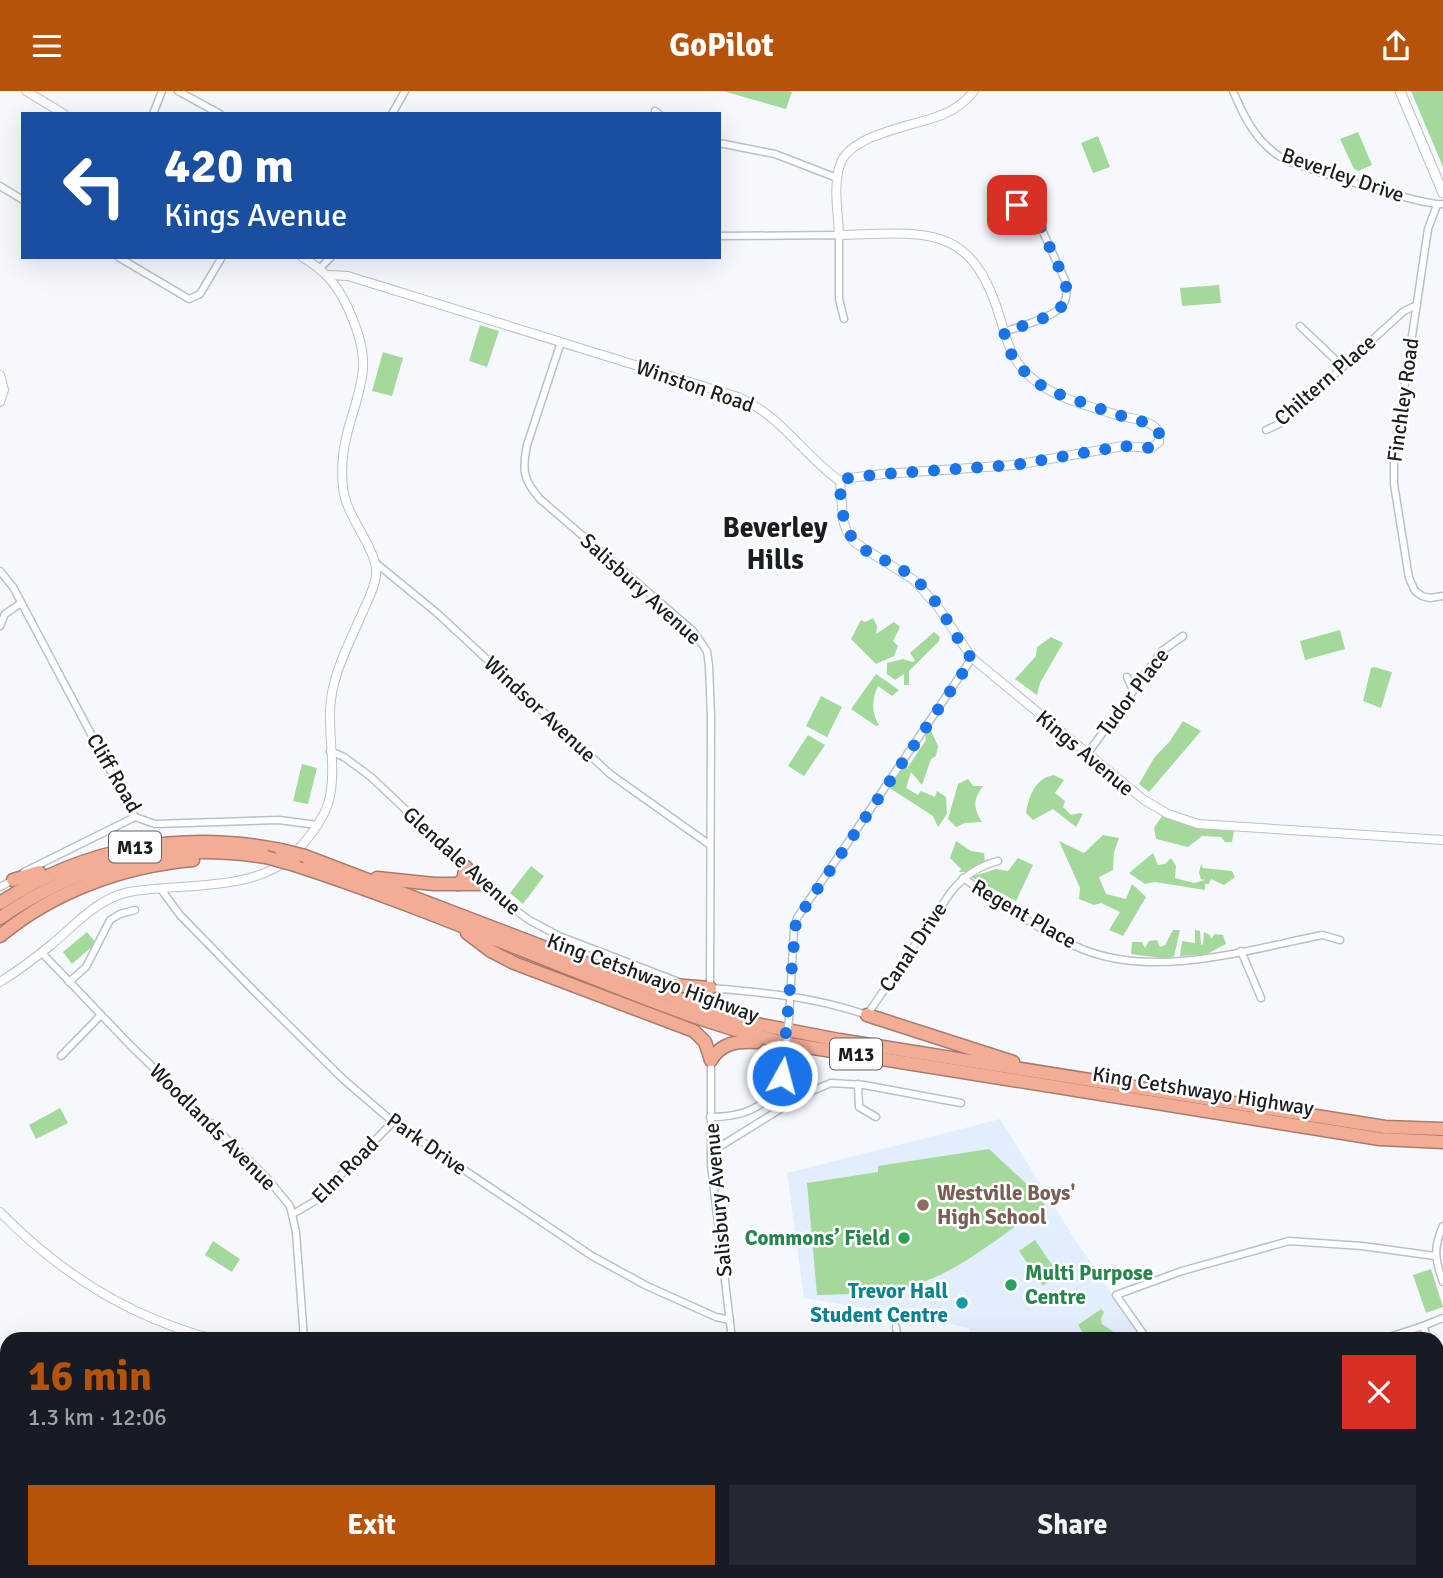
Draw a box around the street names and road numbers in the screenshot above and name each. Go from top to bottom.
street label: Beverley Drive [1278,142,1408,208]
street label: Chiltern Place [1269,329,1381,431]
street label: Finchley Road [1381,336,1425,464]
street label: Winston Road [632,354,758,418]
street label: Salisbury Avenue [575,528,707,650]
street label: Tudor Place [1091,643,1175,741]
street label: Windsor Avenue [478,650,602,768]
street label: Kings Avenue [1031,704,1139,802]
street label: Cliff Road [81,729,147,817]
street label: Glendale Avenue [398,801,526,921]
road number: M13 [109,831,161,863]
street label: Regent Place [967,874,1081,954]
street label: Canal Drive [873,897,953,997]
street label: King Cetshwayo Highway [543,928,763,1029]
road number: M13 [830,1039,882,1070]
street label: Woodlands Avenue [144,1058,282,1196]
street label: King Cetshwayo Highway [1090,1061,1316,1121]
street label: Park Drive [382,1107,472,1181]
street label: Salisbury Avenue [698,1122,738,1278]
street label: Elm Road [306,1131,384,1209]

